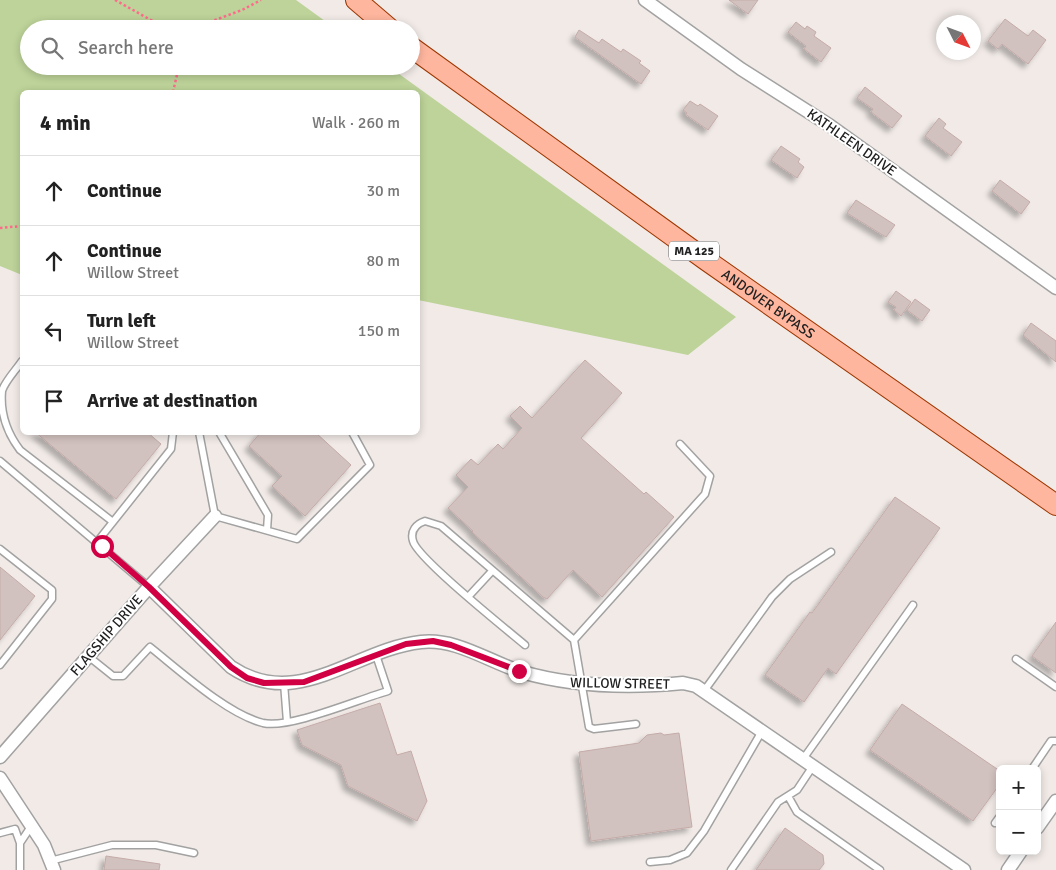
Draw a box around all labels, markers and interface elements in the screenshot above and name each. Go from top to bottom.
north arrow [936,15,981,60]
search box [20,20,420,75]
icon: search [38,34,66,62]
text: Search here [78,36,174,60]
street label: KATHLEEN DRIVE [804,105,900,180]
text: 4 min [40,110,91,136]
text: Walk · 260 m [312,113,400,133]
icon: ahead [40,177,68,205]
text: Continue [87,179,162,203]
text: 30 m [366,181,400,201]
text: Continue [87,239,162,263]
road number: MA 125 [669,242,719,260]
icon: ahead [40,247,68,275]
text: 80 m [366,251,400,271]
text: Willow Street [87,263,179,283]
street label: ANDOVER BYPASS [718,266,818,343]
text: Turn left [87,309,156,333]
icon: left [40,317,68,345]
text: 150 m [358,321,400,341]
text: Willow Street [87,333,179,353]
icon: arrive [40,387,68,415]
text: Arrive at destination [87,389,258,413]
route start [91,535,114,558]
street label: FLAGSHIP DRIVE [67,591,146,679]
route end [508,660,531,683]
street label: WILLOW STREET [570,674,670,693]
map controls [996,765,1041,855]
button: + [996,765,1041,810]
button: − [996,810,1041,855]

